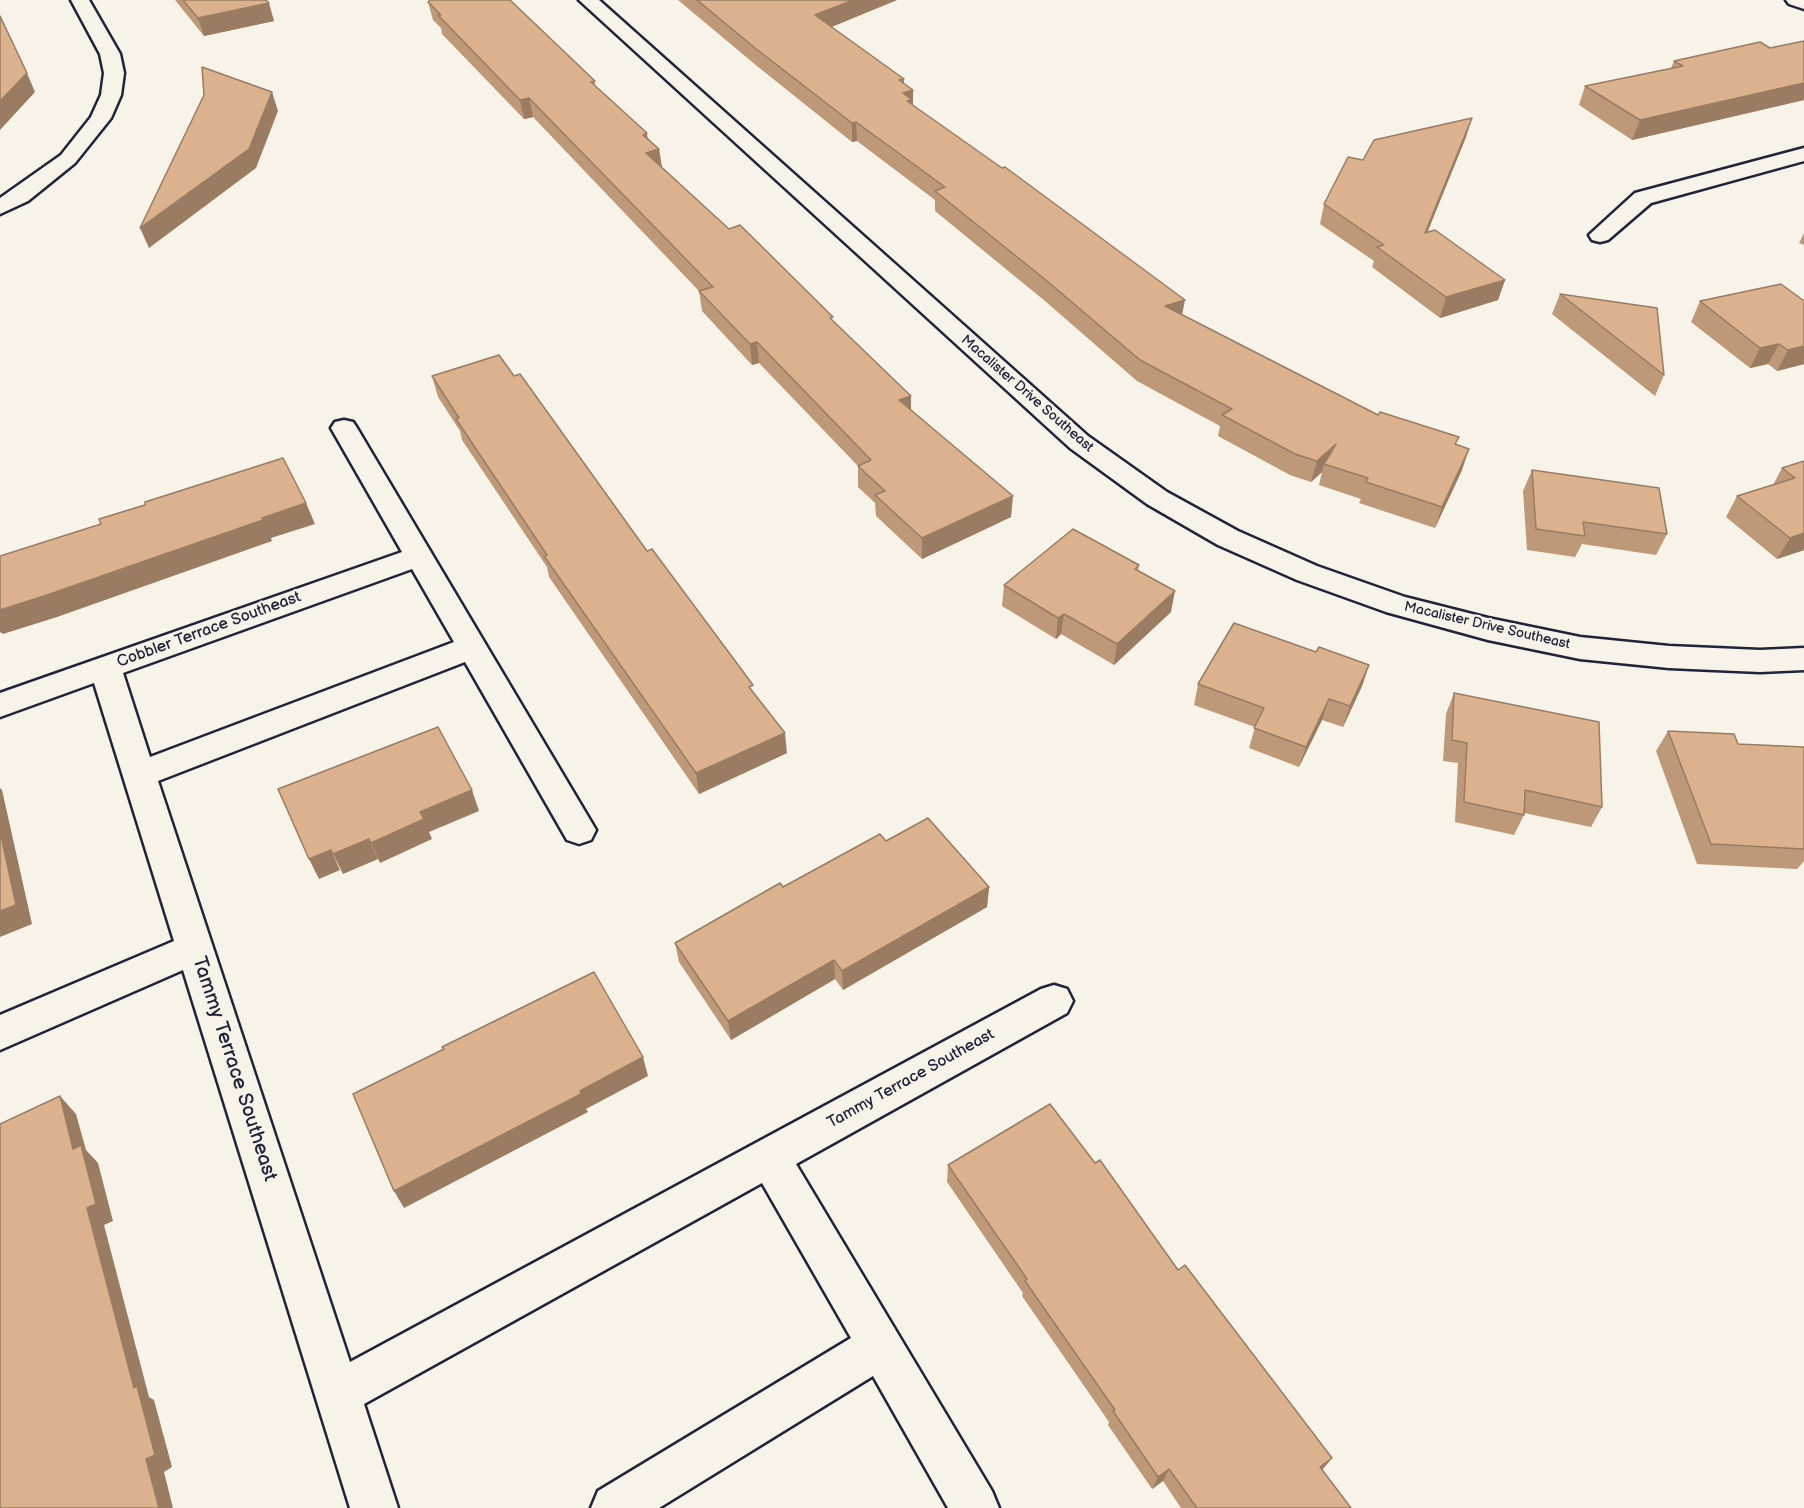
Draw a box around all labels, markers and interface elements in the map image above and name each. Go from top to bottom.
street label: Macalister Drive Southeast [957,332,1097,456]
street label: Cobbler Terrace Southeast [114,588,304,672]
street label: Macalister Drive Southeast [1402,599,1572,653]
street label: Tammy Terrace Southeast [186,954,282,1184]
street label: Tammy Terrace Southeast [824,1025,998,1133]

